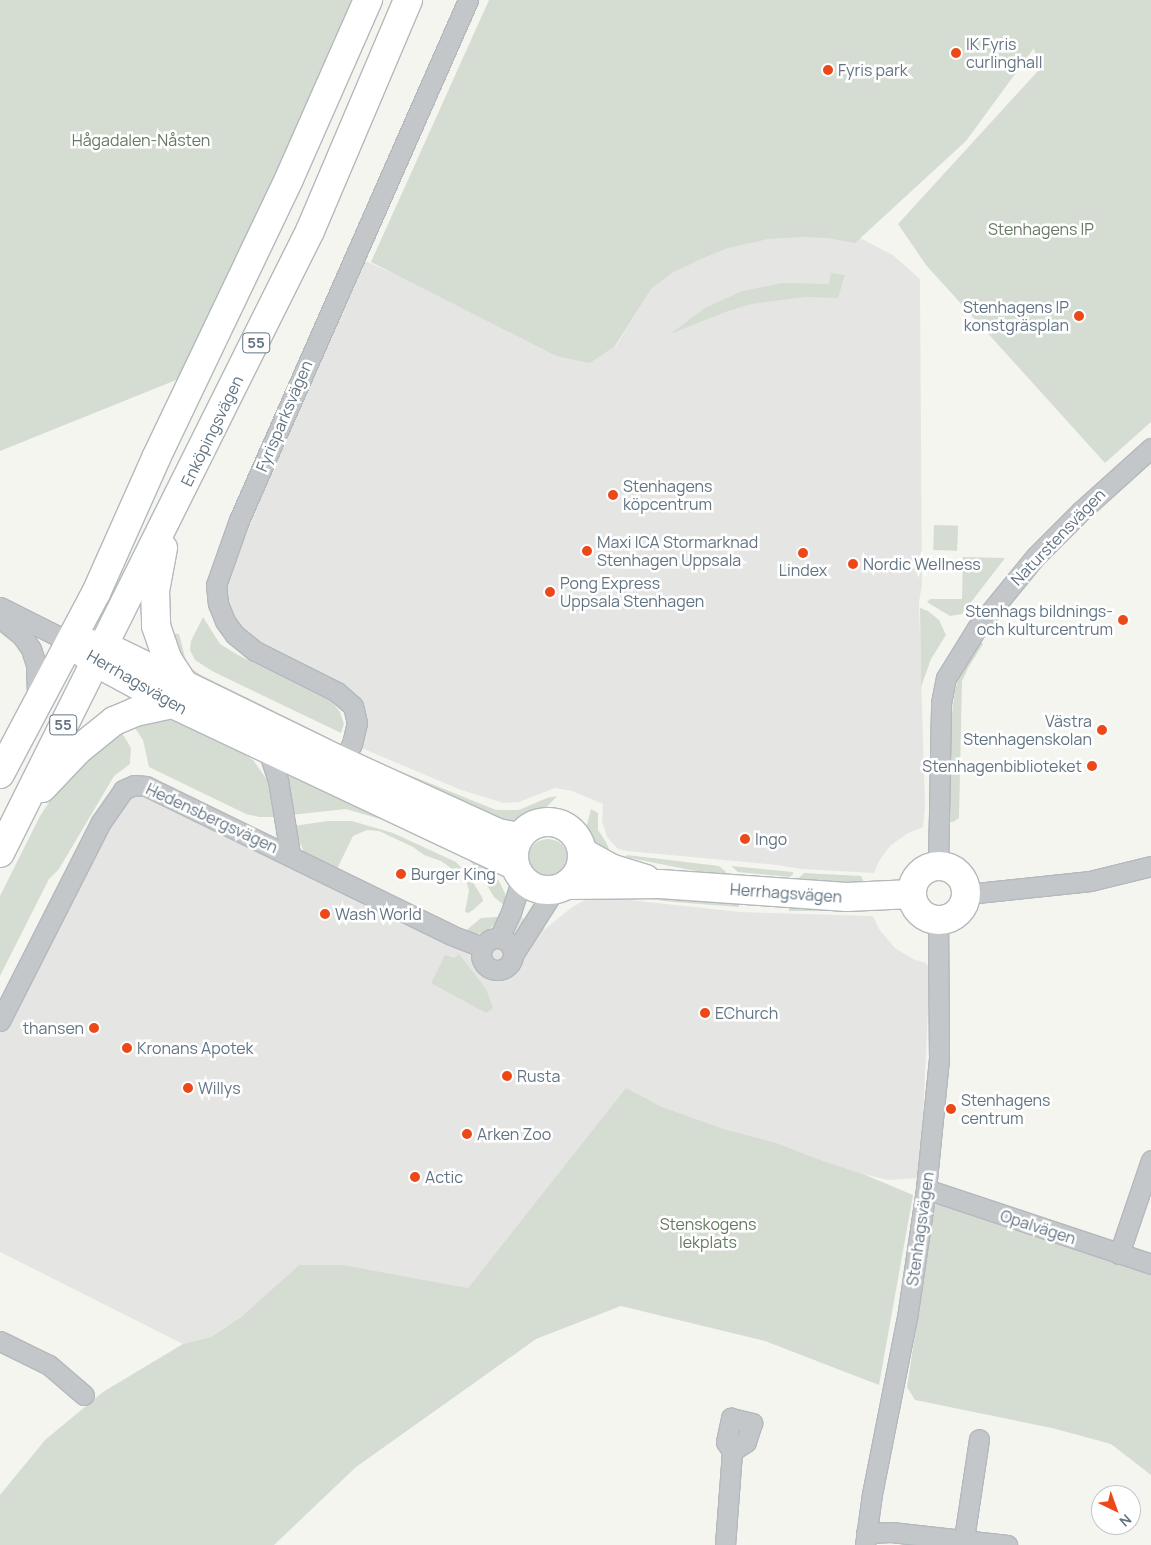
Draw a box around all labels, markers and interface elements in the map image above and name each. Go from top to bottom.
place label: IK Fyris curlinghall [966,34,1042,72]
marker: IK Fyris curlinghall [950,47,962,59]
place label: Fyris park [838,60,908,80]
marker: Fyris park [822,64,834,76]
park label: Hågadalen-Nåsten [72,130,210,150]
park label: Stenhagens IP [988,219,1094,239]
place label: Stenhagens IP konstgräsplan [963,297,1069,335]
marker: Stenhagens IP konstgräsplan [1073,310,1085,322]
road number: 55 [241,330,271,356]
street label: Fyrisparksvägen [252,357,316,475]
street label: Enköpingsvägen [177,373,247,489]
place label: Stenhagens köpcentrum [623,476,712,514]
street label: Naturstensvägen [1007,485,1109,589]
marker: Stenhagens köpcentrum [607,489,619,501]
place label: Maxi ICA Stormarknad Stenhagen Uppsala [597,532,758,570]
marker: Maxi ICA Stormarknad Stenhagen Uppsala [581,545,593,557]
marker: Lindex [797,547,809,559]
place label: Nordic Wellness [863,554,981,574]
marker: Nordic Wellness [847,558,859,570]
place label: Lindex [779,560,827,580]
place label: Pong Express Uppsala Stenhagen [560,573,704,611]
marker: Pong Express Uppsala Stenhagen [544,586,556,598]
place label: Stenhags bildnings- och kulturcentrum [965,601,1113,639]
marker: Stenhags bildnings- och kulturcentrum [1117,614,1129,626]
street label: Herrhagsvägen [84,646,190,718]
place label: Västra Stenhagenskolan [963,711,1092,749]
road number: 55 [48,712,78,738]
marker: Västra Stenhagenskolan [1096,724,1108,736]
place label: Stenhagenbiblioteket [922,756,1082,776]
marker: Stenhagenbiblioteket [1086,760,1098,772]
street label: Hedensbergsvägen [143,779,281,857]
place label: Ingo [755,829,787,849]
marker: Ingo [739,833,751,845]
place label: Burger King [411,864,496,884]
marker: Burger King [395,868,407,880]
street label: Herrhagsvägen [729,880,843,906]
place label: Wash World [335,904,422,924]
marker: Wash World [319,908,331,920]
place label: EChurch [715,1003,778,1023]
marker: EChurch [699,1007,711,1019]
place label: thansen [23,1018,84,1038]
marker: thansen [88,1022,100,1034]
place label: Kronans Apotek [137,1038,254,1058]
marker: Kronans Apotek [121,1042,133,1054]
place label: Rusta [517,1066,560,1086]
marker: Rusta [501,1070,513,1082]
place label: Willys [198,1078,241,1098]
marker: Willys [182,1082,194,1094]
place label: Stenhagens centrum [961,1090,1050,1128]
marker: Stenhagens centrum [945,1103,957,1115]
place label: Arken Zoo [477,1124,551,1144]
marker: Arken Zoo [461,1128,473,1140]
place label: Actic [425,1167,463,1187]
marker: Actic [409,1171,421,1183]
street label: Stenhagsvägen [902,1171,938,1287]
street label: Opalvägen [998,1206,1078,1248]
park label: Stenskogens lekplats [660,1214,756,1252]
north arrow [1091,1485,1141,1535]
text: N [1116,1510,1136,1531]

